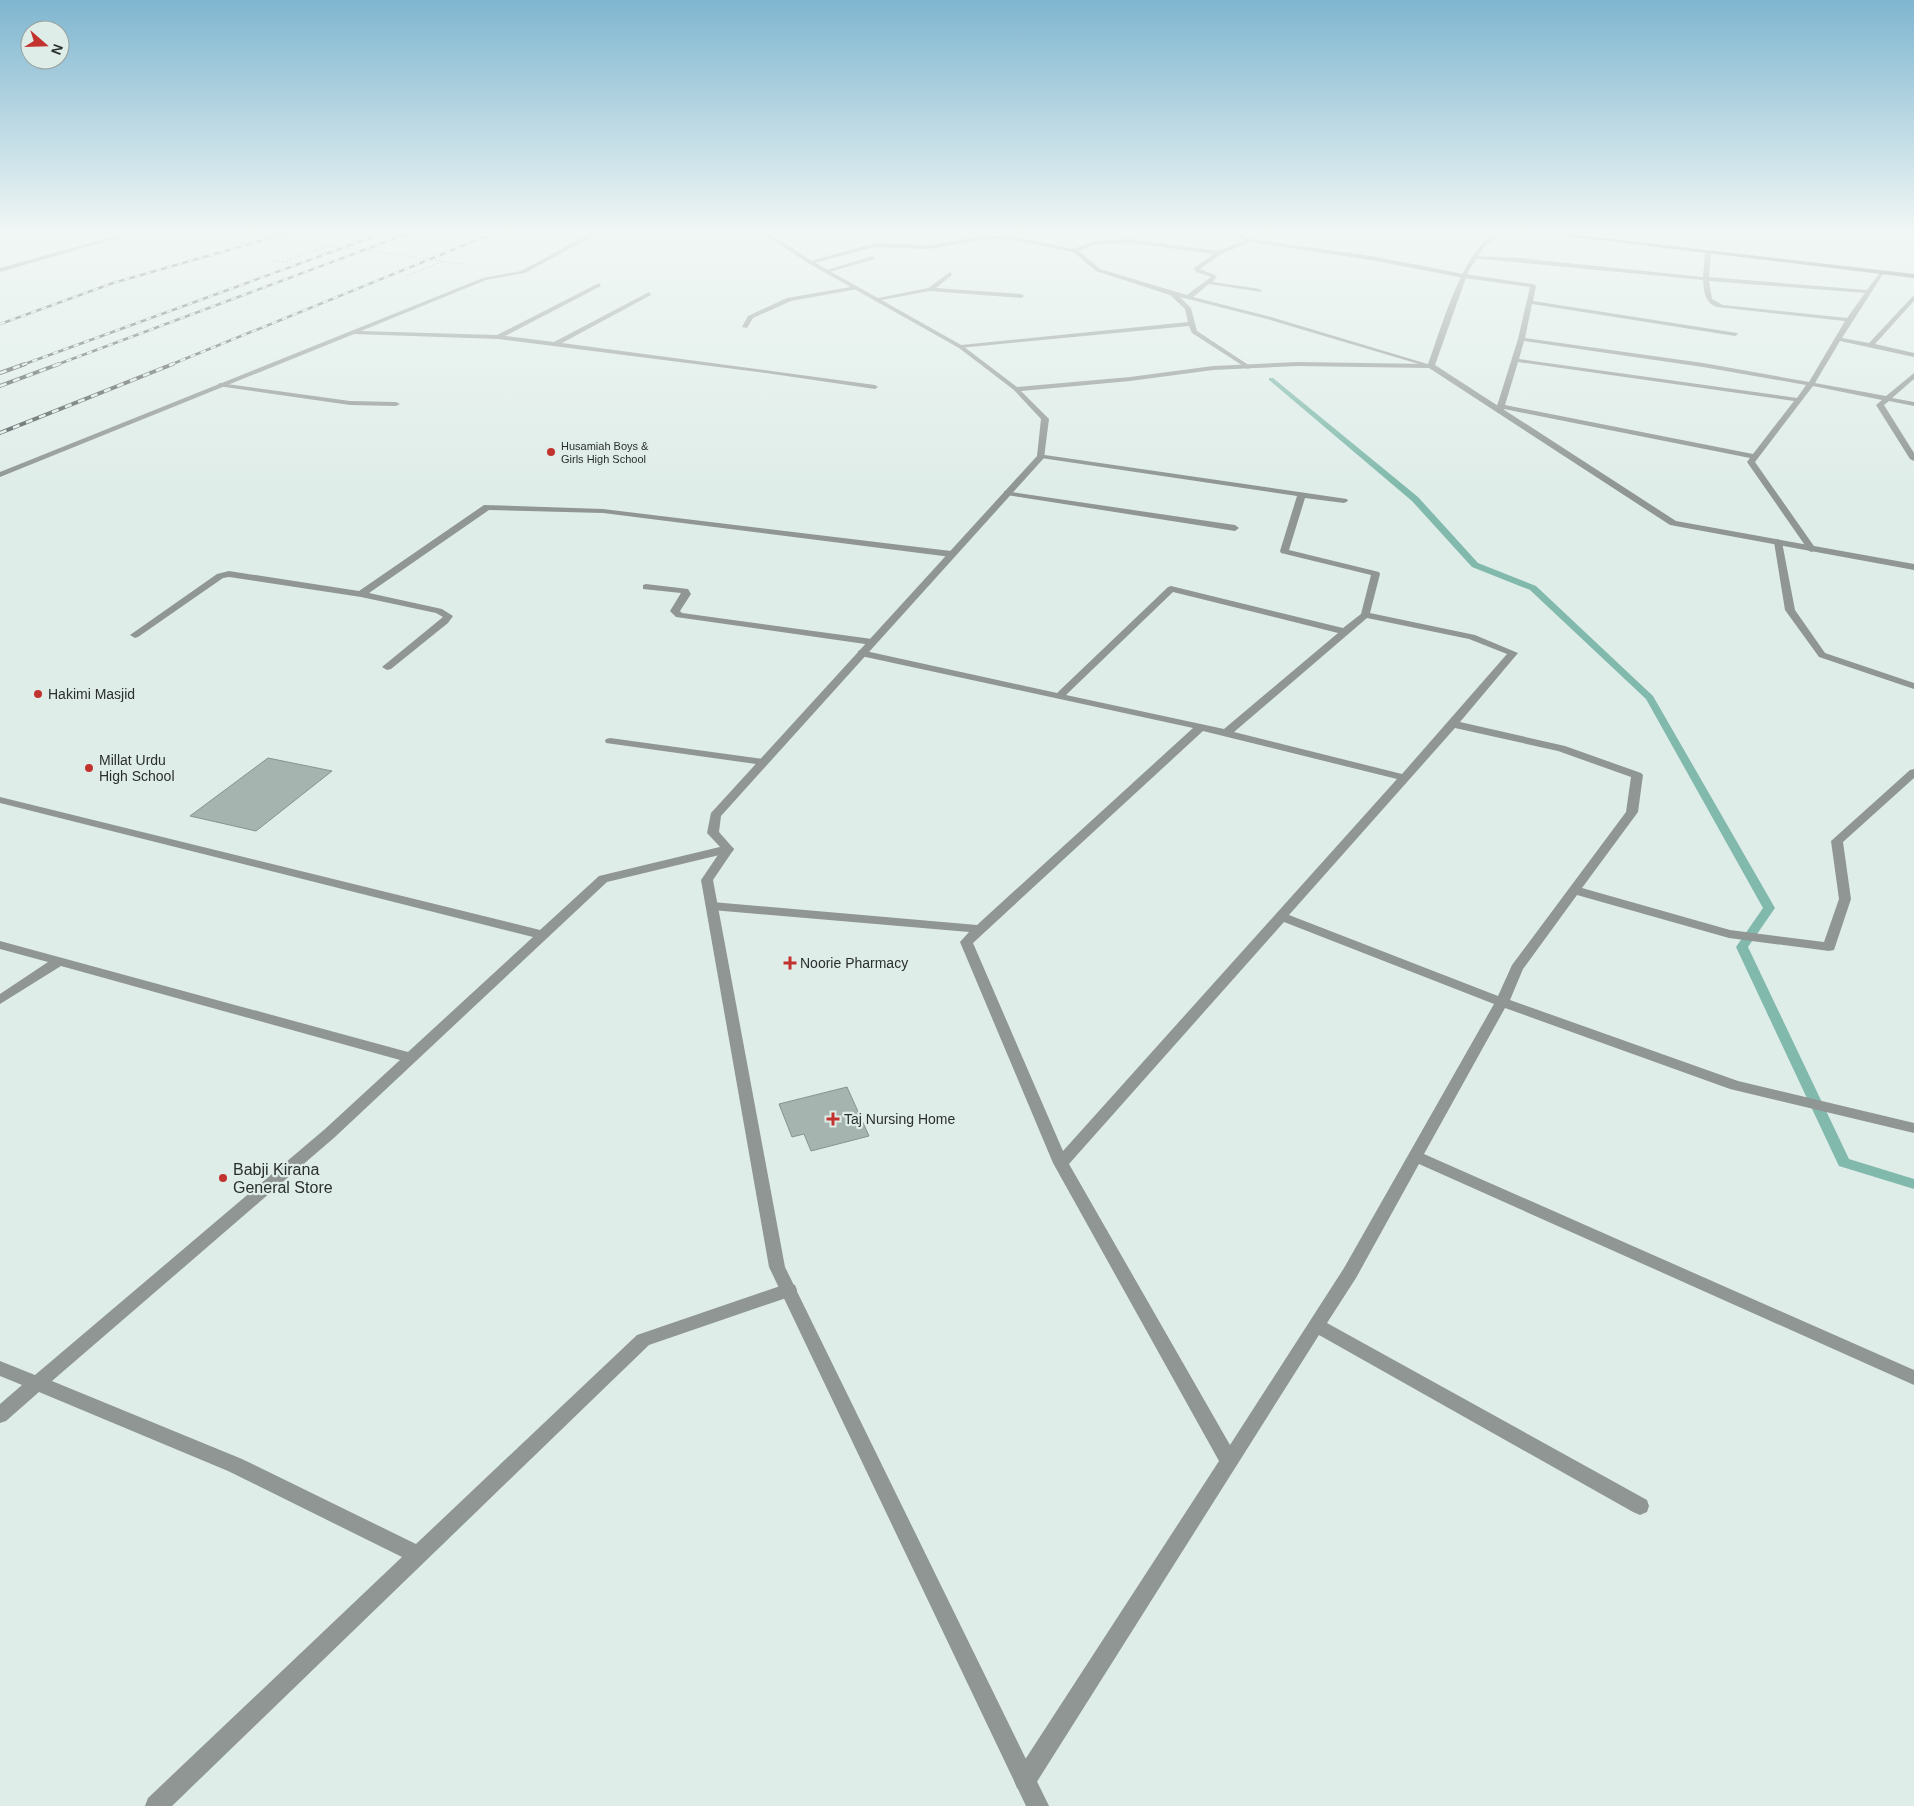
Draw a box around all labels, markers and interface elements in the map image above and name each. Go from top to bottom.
north arrow [20,20,70,70]
text: N [48,42,66,57]
place label: Husamiah Boys & Girls High School [561,440,649,465]
marker: Husamiah Boys & Girls High School [545,446,557,458]
place label: Hakimi Masjid [48,686,135,702]
marker: Hakimi Masjid [32,688,44,700]
place label: Millat Urdu High School [99,752,175,784]
marker: Millat Urdu High School [83,762,95,774]
place label: Noorie Pharmacy [800,955,908,971]
marker: Noorie Pharmacy [784,957,796,969]
place label: Taj Nursing Home [844,1111,955,1127]
marker: Taj Nursing Home [826,1112,840,1126]
place label: Babji Kirana General Store [233,1161,333,1196]
marker: Babji Kirana General Store [217,1172,229,1184]

